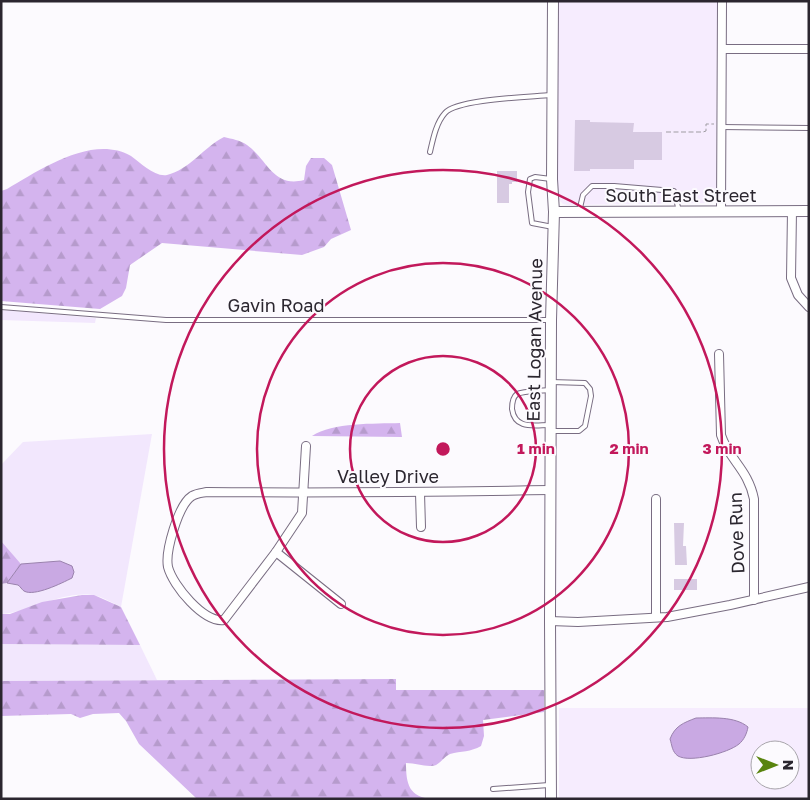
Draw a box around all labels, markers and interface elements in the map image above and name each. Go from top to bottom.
street label: South East Street [605,184,757,206]
street label: East Logan Avenue [522,258,546,422]
street label: Gavin Road [227,294,325,316]
text: 1 min [517,439,555,457]
text: 2 min [609,439,649,457]
text: 3 min [702,439,742,457]
centre of rings [434,440,452,458]
street label: Valley Drive [337,465,439,487]
street label: Dove Run [724,492,748,574]
north arrow [750,740,800,790]
text: N [780,760,797,770]

